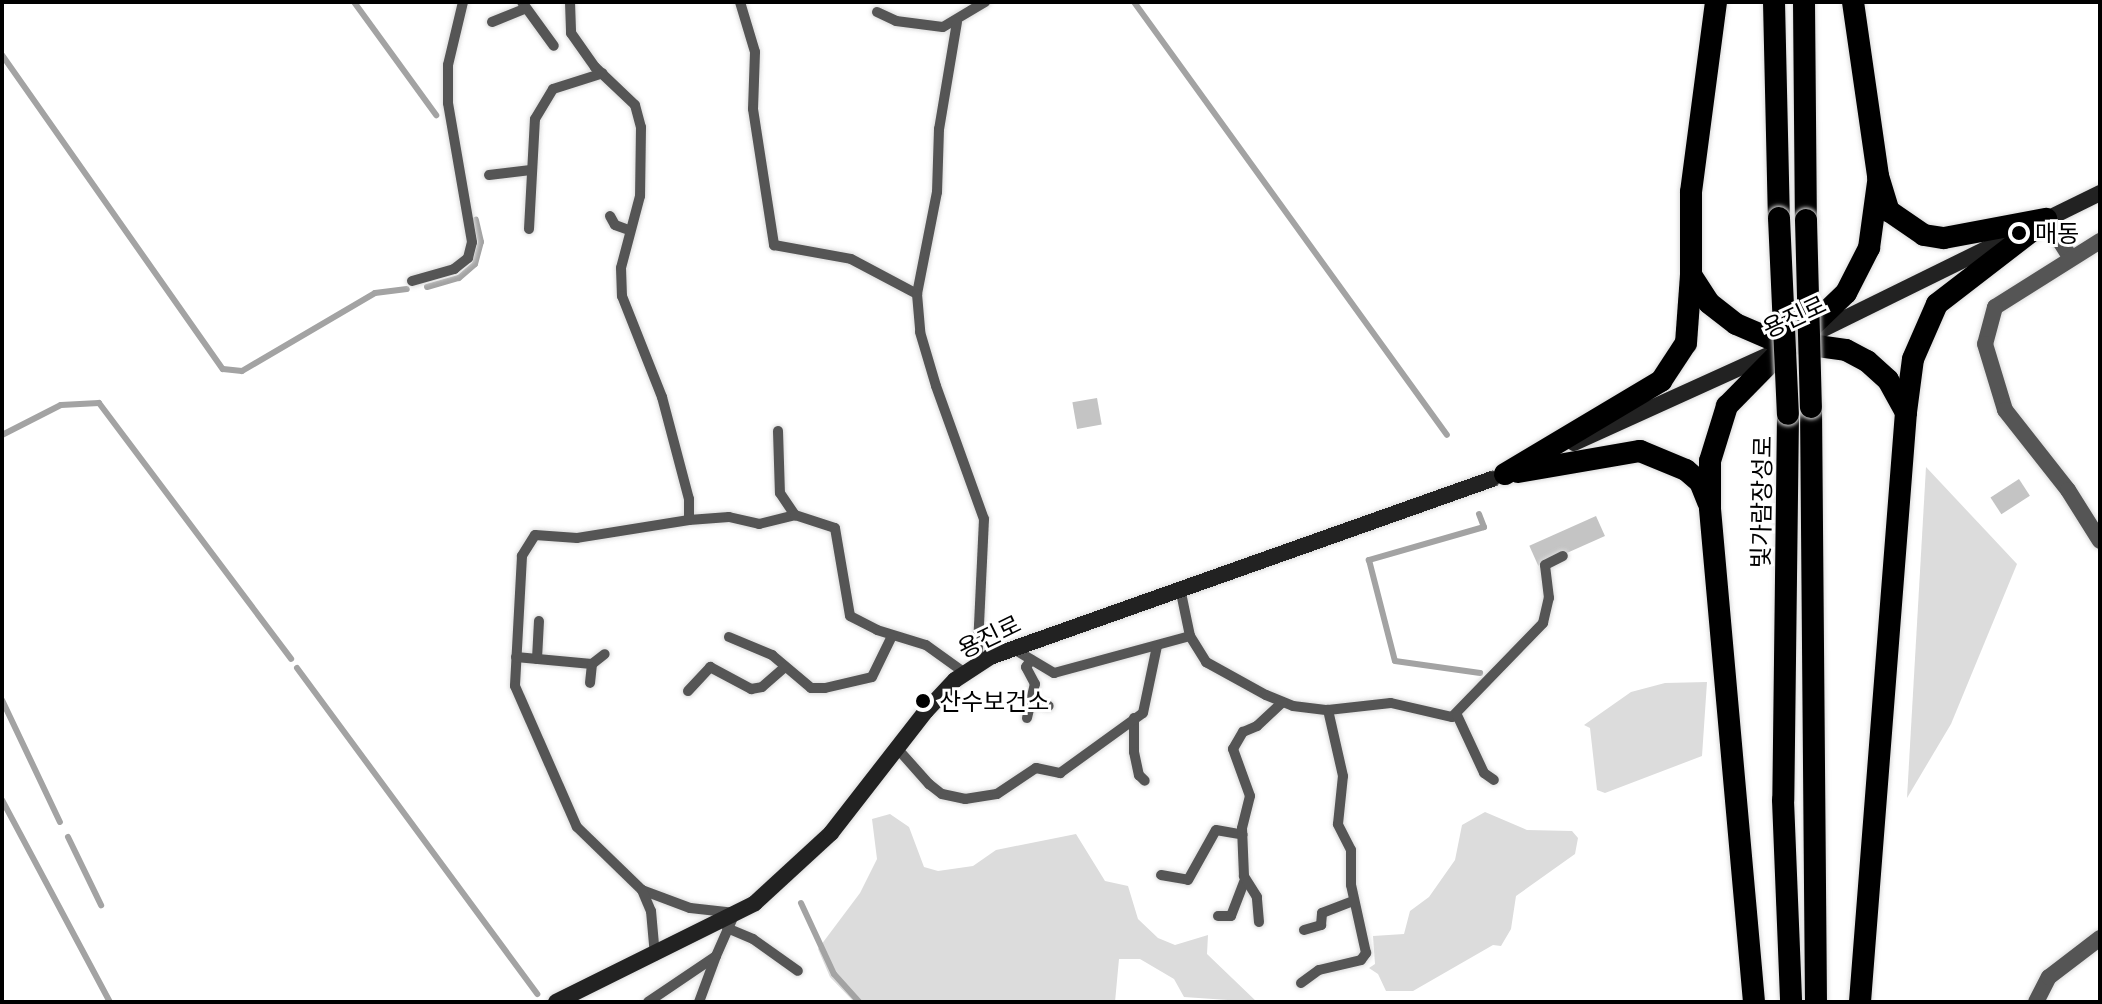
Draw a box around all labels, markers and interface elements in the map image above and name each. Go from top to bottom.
place label: 매동 [2035,219,2079,247]
marker: 매동 [2010,224,2028,242]
street label: 용진로 [1758,289,1830,343]
street label: 빛가람장성로 [1745,436,1777,568]
street label: 용진로 [953,609,1025,663]
place label: 산수보건소 [939,687,1049,715]
marker: 산수보건소 [914,692,932,710]

